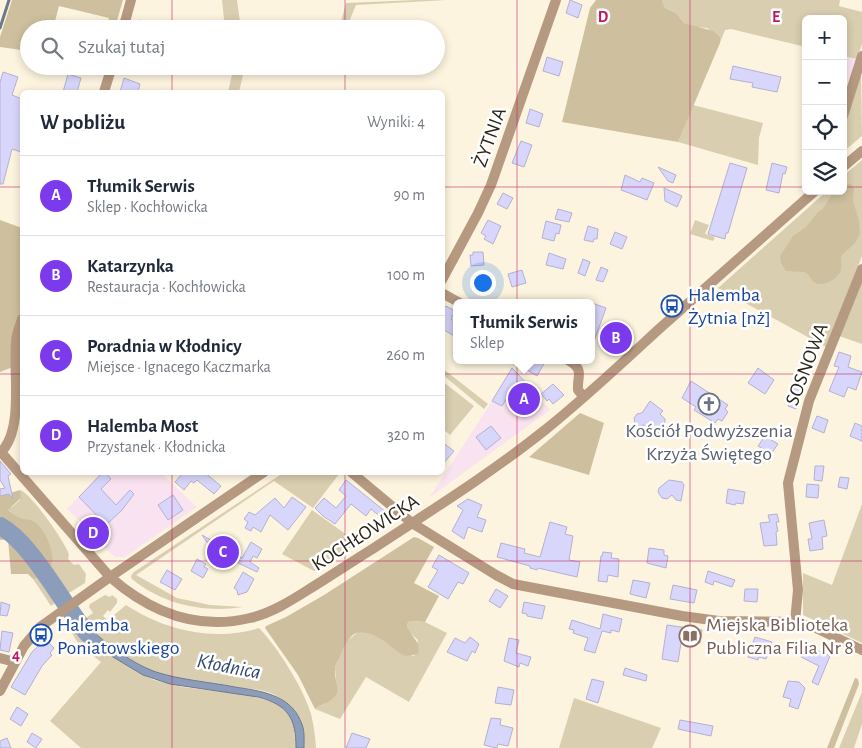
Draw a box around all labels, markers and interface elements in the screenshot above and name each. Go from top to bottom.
text: D [598,9,609,25]
text: E [772,9,780,25]
map controls [802,15,847,195]
button: + [802,15,847,60]
search box [20,20,445,75]
icon: search [38,34,66,62]
text: Szukaj tutaj [78,38,165,57]
button: − [802,60,847,105]
street label: ŻYTNIA [470,105,510,170]
button: locate [802,105,847,150]
text: W pobliżu [40,112,125,133]
text: Wyniki: 4 [367,114,425,130]
button: layers [802,150,847,195]
text: Tłumik Serwis [87,177,195,196]
text: A [51,187,61,203]
text: 90 m [394,187,425,203]
text: Sklep · Kochłowicka [87,199,208,215]
text: Katarzynka [87,257,174,276]
text: B [51,267,61,283]
text: 100 m [387,267,425,283]
your location [470,270,496,296]
text: Restauracja · Kochłowicka [87,279,246,295]
place label: Halemba Żytnia [nż] [688,285,771,328]
bus stop icon: Halemba Żytnia [nż] [660,294,684,318]
popup [453,299,595,364]
text: Tłumik Serwis [470,313,578,332]
pin: B [600,319,632,357]
street label: SOSNOWA [782,320,832,408]
text: Sklep [470,335,504,351]
text: Poradnia w Kłodnicy [87,337,242,356]
text: C [52,347,60,363]
text: 260 m [386,347,425,363]
text: Miejsce · Ignacego Kaczmarka [87,359,271,375]
pin: A [508,380,540,418]
church icon: Kościół Podwyższenia Krzyża Świętego [697,392,721,416]
text: Halemba Most [87,417,198,436]
place label: Kościół Podwyższenia Krzyża Świętego [625,421,793,464]
text: D [51,427,61,443]
text: 320 m [387,427,425,443]
text: Przystanek · Kłodnicka [87,439,226,455]
street label: KOCHŁOWICKA [308,491,423,575]
pin: D [77,514,109,552]
pin: C [207,533,239,571]
place label: Halemba Poniatowskiego [57,615,180,658]
place label: Miejska Biblioteka Publiczna Filia Nr 8 [706,615,854,658]
bus stop icon: Halemba Poniatowskiego [29,623,53,647]
library icon: Miejska Biblioteka Publiczna Filia Nr 8 [678,624,702,648]
text: 4 [12,647,20,663]
water label: Kłodnica [195,650,263,683]

